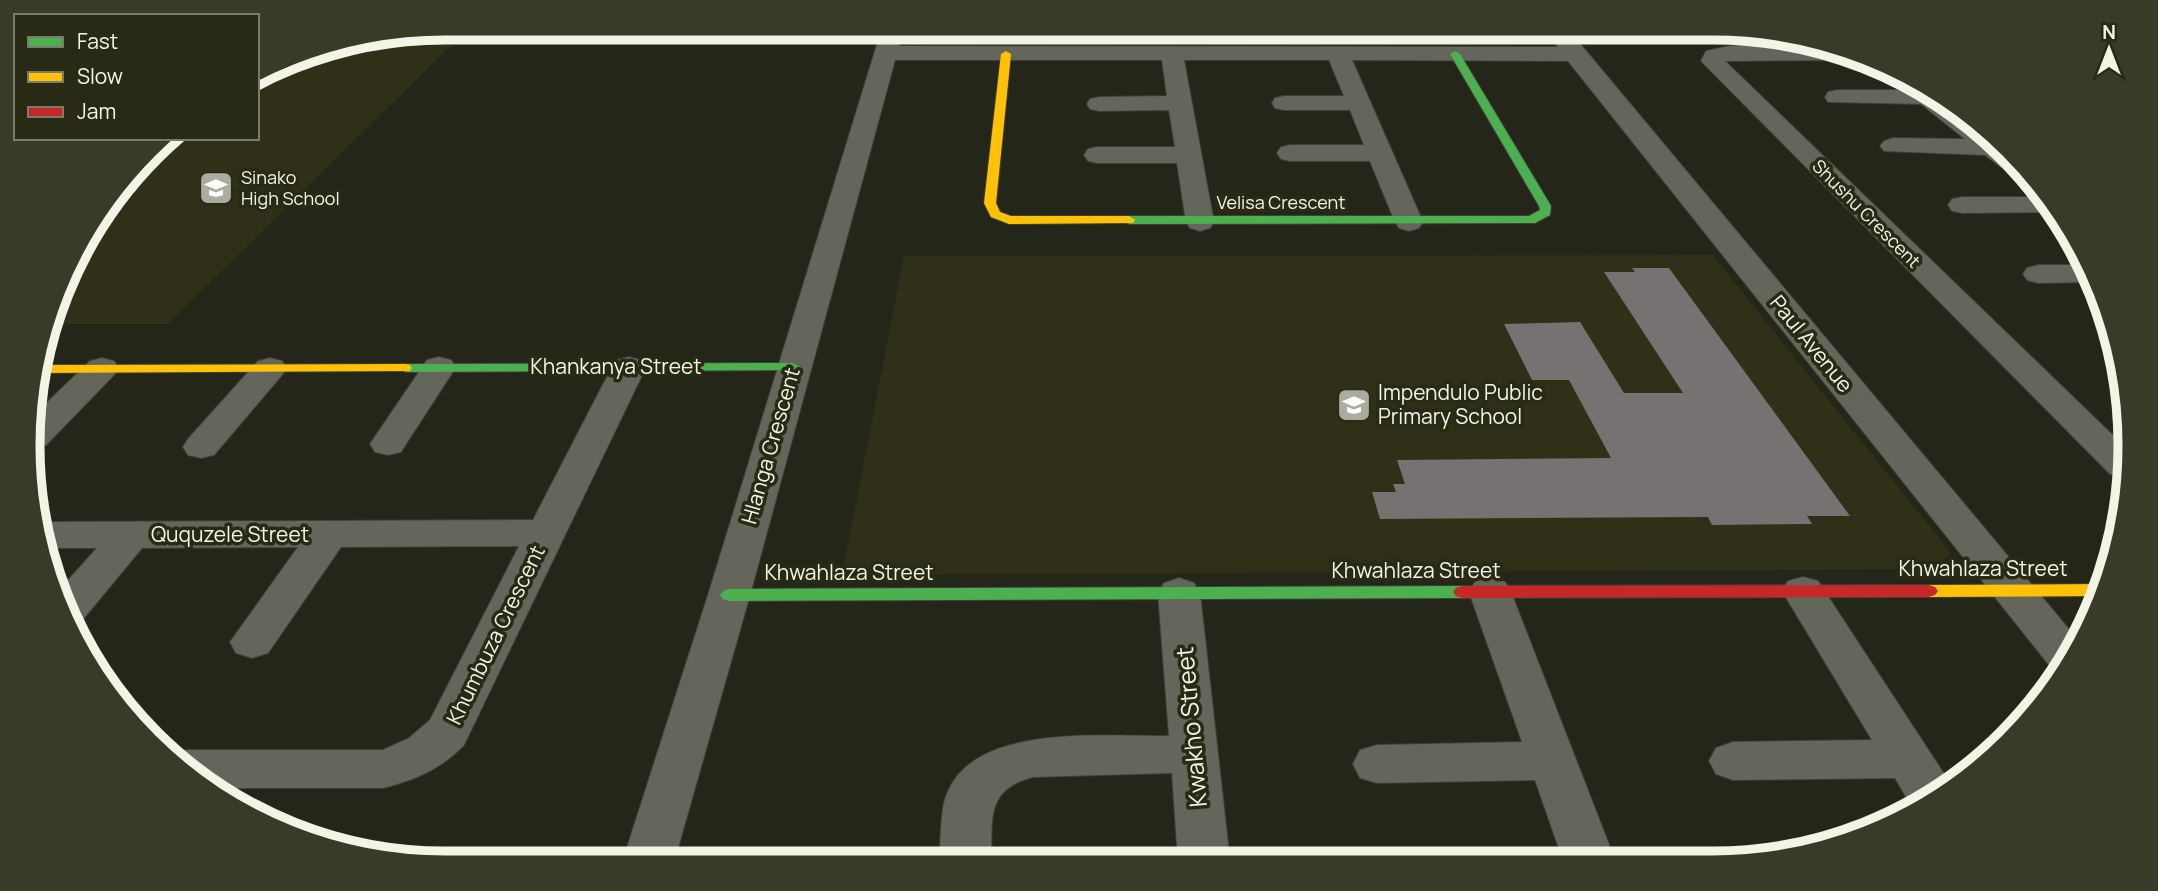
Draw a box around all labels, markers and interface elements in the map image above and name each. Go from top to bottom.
legend [14,14,259,140]
north arrow [2074,14,2144,84]
text: N [2102,19,2116,45]
text: Fast [77,27,118,55]
text: Slow [77,62,123,90]
text: Jam [77,97,116,125]
street label: Shushu Crescent [1807,154,1926,273]
place label: Sinako High School [241,165,340,210]
school or university icon: Sinako High School [197,169,235,207]
street label: Velisa Crescent [1217,190,1345,214]
street label: Paul Avenue [1764,289,1860,398]
street label: Khankanya Street [530,352,702,380]
street label: Hlanga Crescent [734,364,806,527]
place label: Impendulo Public Primary School [1378,378,1543,430]
school or university icon: Impendulo Public Primary School [1335,386,1373,424]
street label: Ququzele Street [151,520,309,548]
street label: Khumbuza Crescent [439,540,551,729]
street label: Khwahlaza Street [1898,554,2068,582]
street label: Khwahlaza Street [1331,556,1501,584]
street label: Khwahlaza Street [764,558,934,586]
street label: Kwakho Street [1167,646,1214,809]

